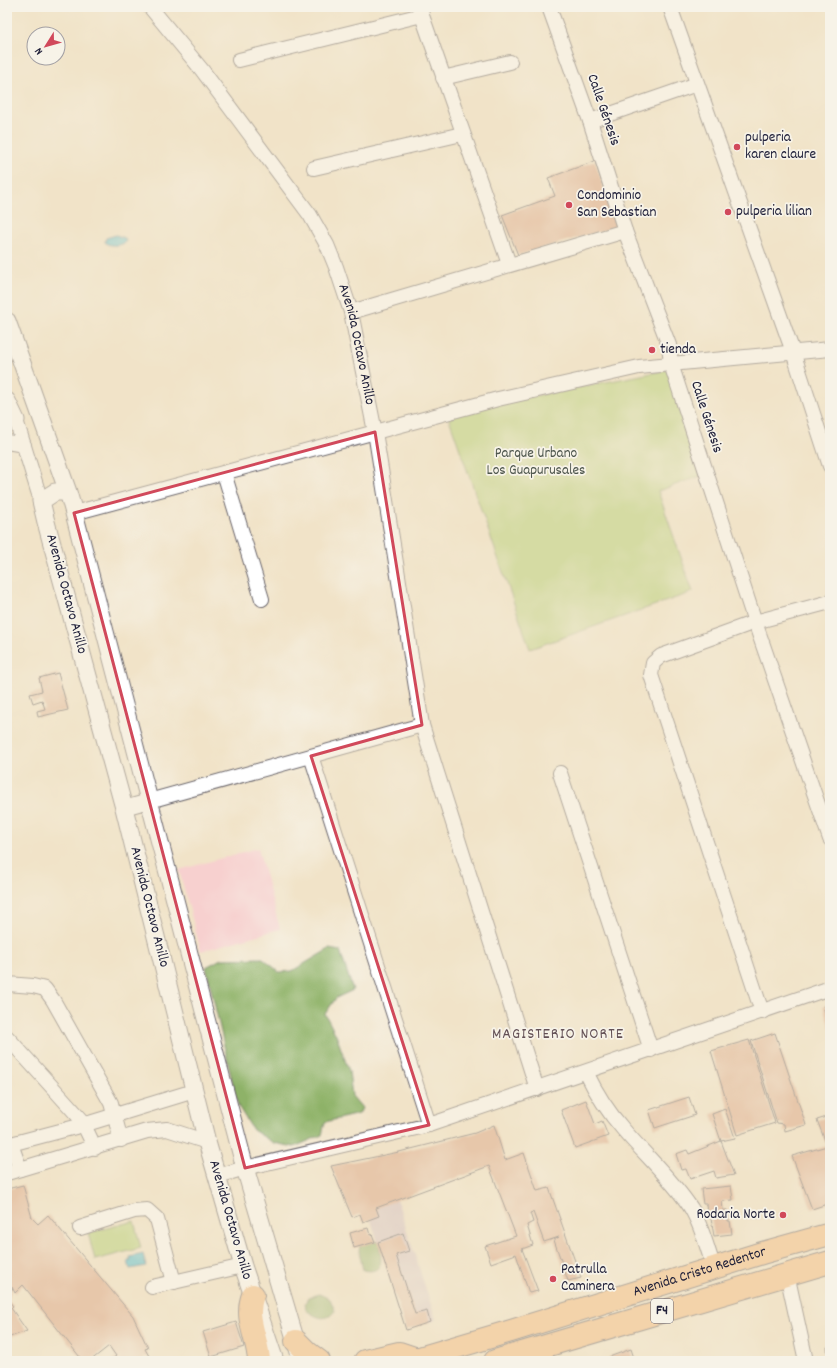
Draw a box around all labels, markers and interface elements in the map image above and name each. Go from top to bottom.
north arrow [26,26,66,66]
text: N [31,43,48,58]
street label: Calle Génesis [580,71,626,149]
place label: pulperia karen claure [745,127,816,166]
marker: pulperia karen claure [732,142,742,152]
place label: Condominio San Sebastian [577,185,656,224]
marker: Condominio San Sebastian [564,200,574,210]
place label: pulperia lilian [736,201,812,223]
marker: pulperia lilian [723,207,733,217]
street label: Avenida Octavo Anillo [331,281,380,407]
place label: tienda [660,339,697,361]
marker: tienda [647,345,657,355]
street label: Calle Génesis [684,378,728,456]
park label: Parque Urbano Los Guapurusales [487,443,585,482]
street label: Avenida Octavo Anillo [39,532,93,657]
street label: Avenida Octavo Anillo [123,844,175,970]
district label: MAGISTERIO NORTE [492,1023,624,1046]
street label: Avenida Octavo Anillo [202,1158,258,1283]
place label: Rodaria Norte [696,1204,775,1226]
marker: Rodaria Norte [778,1210,788,1220]
street label: Avenida Cristo Redentor [630,1241,769,1303]
place label: Patrulla Caminera [561,1259,616,1298]
marker: Patrulla Caminera [548,1274,558,1284]
road number: F4 [651,1299,673,1323]

